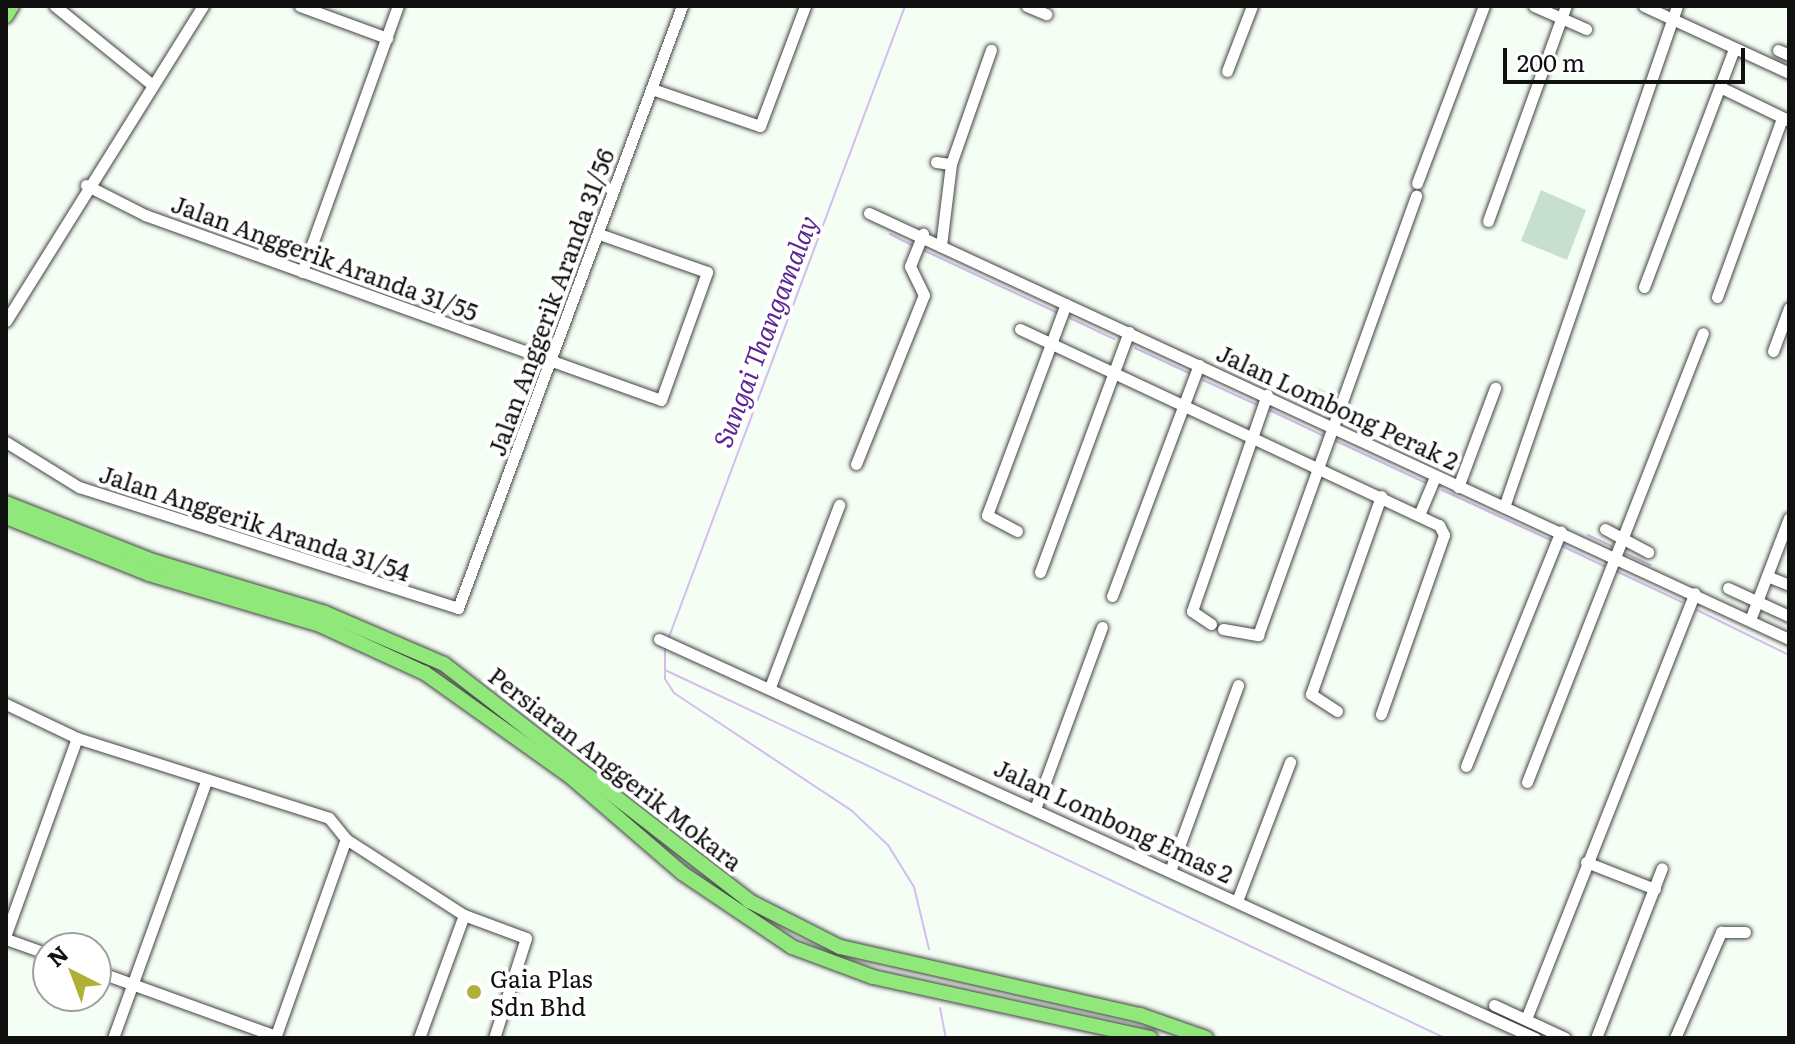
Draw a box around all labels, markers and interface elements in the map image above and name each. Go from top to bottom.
scale bar [1507,32,1749,82]
text: 200 m [1517,44,1585,79]
street label: Jalan Anggerik Aranda 31/56 [481,145,619,459]
street label: Jalan Anggerik Aranda 31/55 [168,188,482,326]
water label: Sungai Thangamalay [705,211,823,451]
street label: Jalan Lombong Perak 2 [1213,337,1463,475]
street label: Jalan Anggerik Aranda 31/54 [96,458,414,586]
street label: Persiaran Anggerik Mokara [484,660,748,876]
street label: Jalan Lombong Emas 2 [990,752,1238,888]
north arrow [32,932,112,1012]
text: N [39,937,75,974]
place label: Gaia Plas Sdn Bhd [490,964,593,1020]
marker: Gaia Plas Sdn Bhd [465,983,483,1001]

